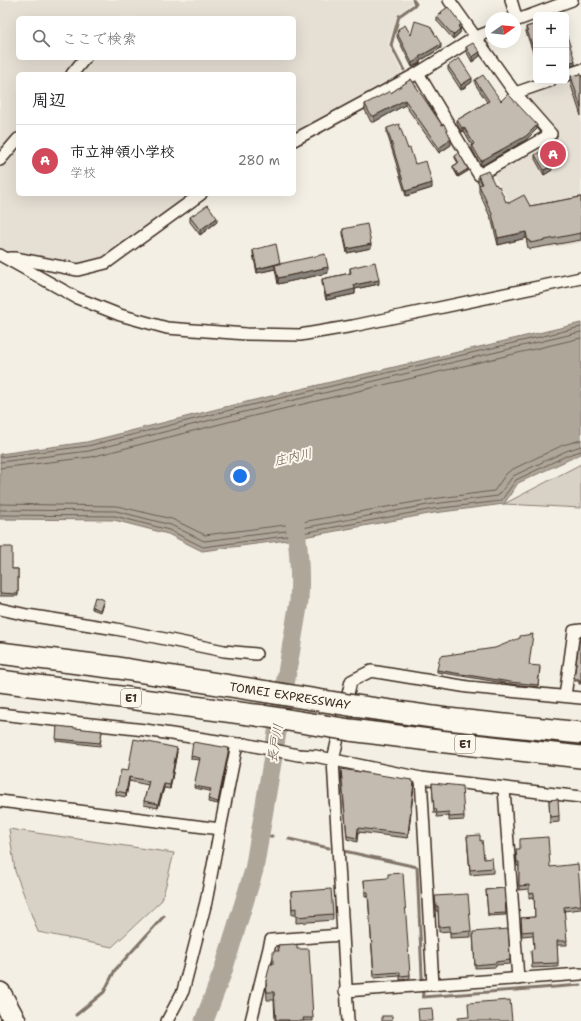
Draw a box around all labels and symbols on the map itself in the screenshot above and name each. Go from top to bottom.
north arrow [485,12,521,48]
pin: A [540,139,566,169]
water label: 庄内川 [272,444,314,470]
your location [230,466,250,486]
street label: TOMEI EXPRESSWAY [228,679,352,714]
road number: E1 [121,689,141,707]
water label: 長戸川 [263,722,287,764]
road number: E1 [455,735,475,753]

